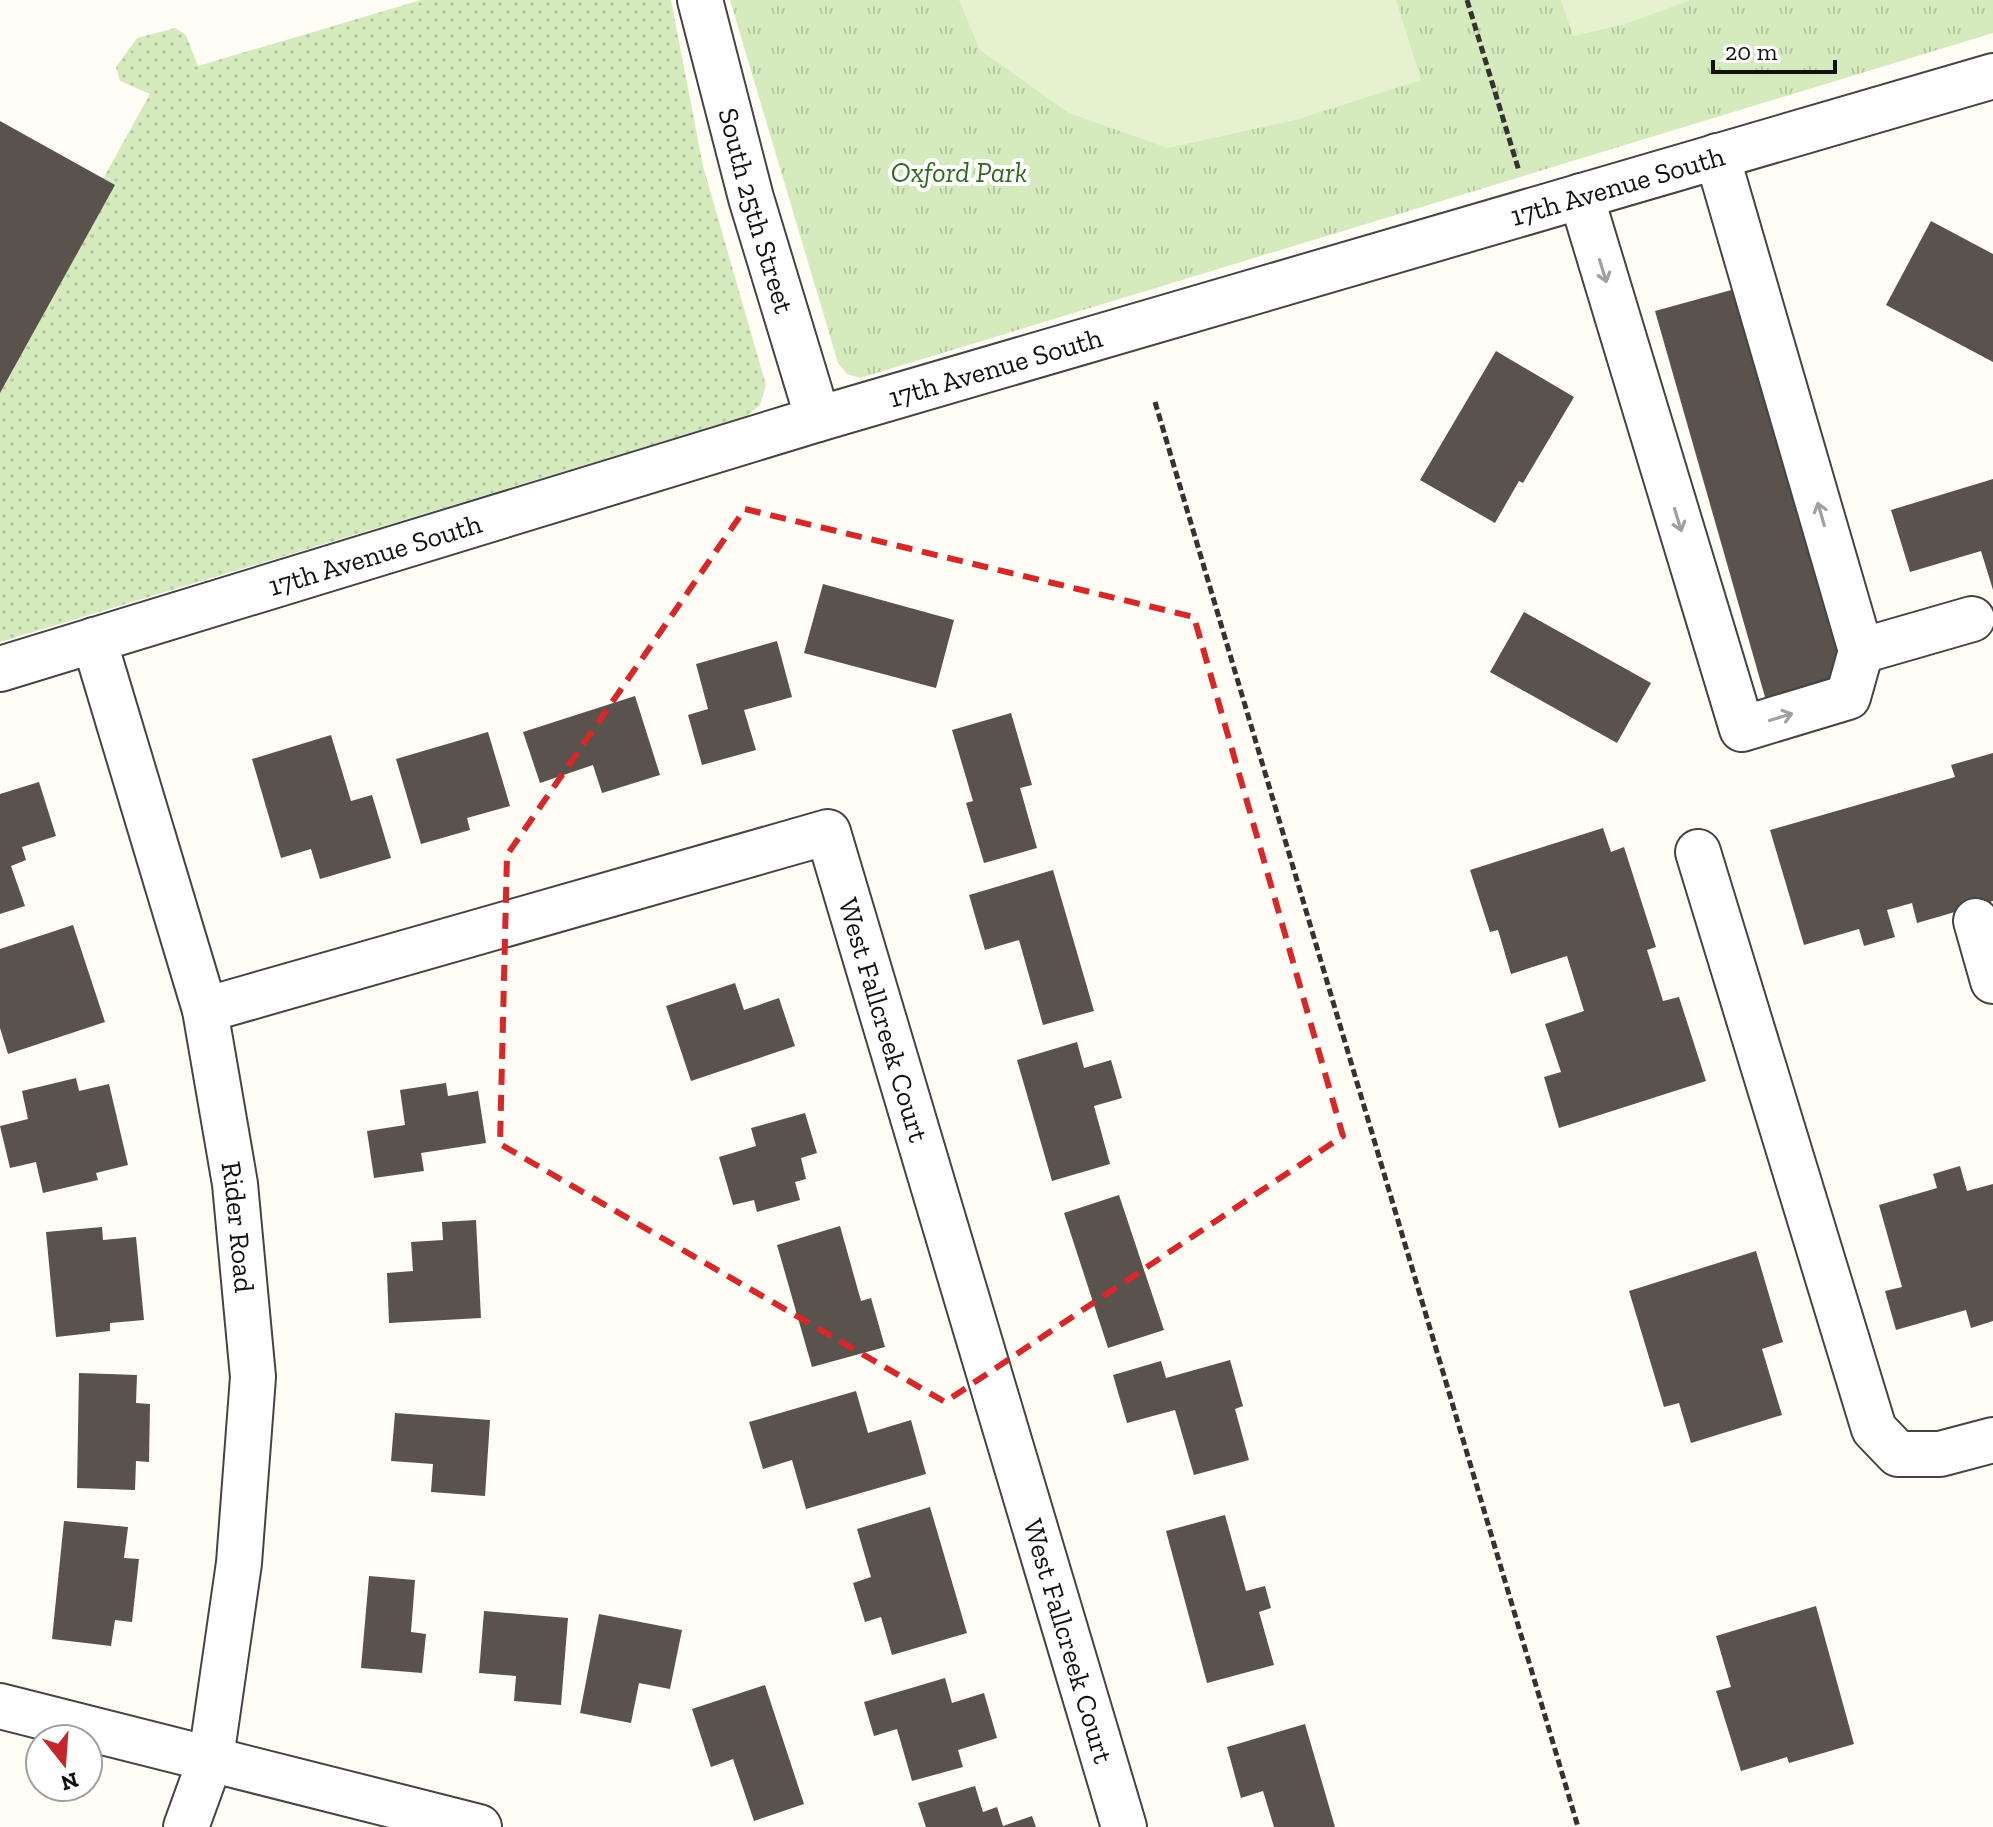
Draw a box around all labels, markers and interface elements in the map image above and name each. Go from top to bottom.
scale bar [1713,24,1835,74]
text: 20 m [1725,37,1778,66]
street label: South 25th Street [711,104,801,318]
street label: 17th Avenue South [1507,139,1728,233]
park label: Oxford Park [891,156,1027,189]
one-way arrow [1596,257,1611,283]
street label: 17th Avenue South [885,321,1106,415]
one-way arrow [1813,502,1828,528]
one-way arrow [1671,506,1686,532]
street label: 17th Avenue South [265,507,486,603]
one-way arrow [1768,709,1794,724]
street label: West Fallcreek Court [832,894,935,1147]
street label: Rider Road [214,1159,261,1294]
street label: West Fallcreek Court [1016,1515,1120,1768]
north arrow [24,1723,104,1803]
text: N [57,1766,82,1797]

